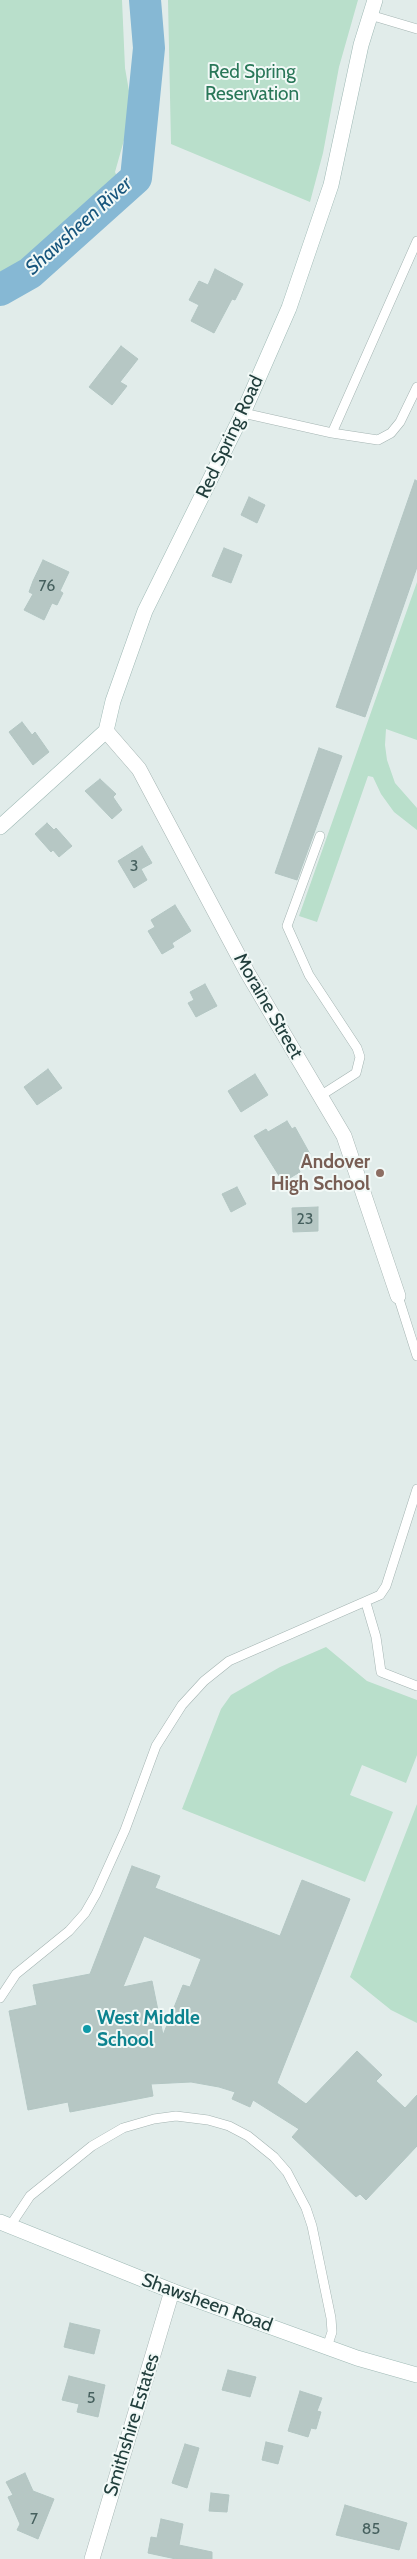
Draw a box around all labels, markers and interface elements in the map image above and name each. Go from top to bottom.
park label: Red Spring Reservation [205,61,299,105]
water label: Shawsheen River [21,172,137,280]
street label: Red Spring Road [192,372,268,502]
house number: 76 [39,576,55,596]
house number: 3 [130,856,138,876]
street label: Moraine Street [229,949,307,1063]
place label: Andover High School [271,1151,370,1195]
marker: Andover High School [374,1167,386,1179]
house number: 23 [296,1209,314,1229]
place label: West Middle School [97,2007,200,2051]
marker: West Middle School [81,2023,93,2035]
street label: Shawsheen Road [138,2269,276,2337]
street label: Smithshire Estates [99,2351,165,2499]
house number: 5 [87,2388,95,2408]
house number: 7 [30,2509,38,2529]
house number: 85 [362,2519,380,2539]

